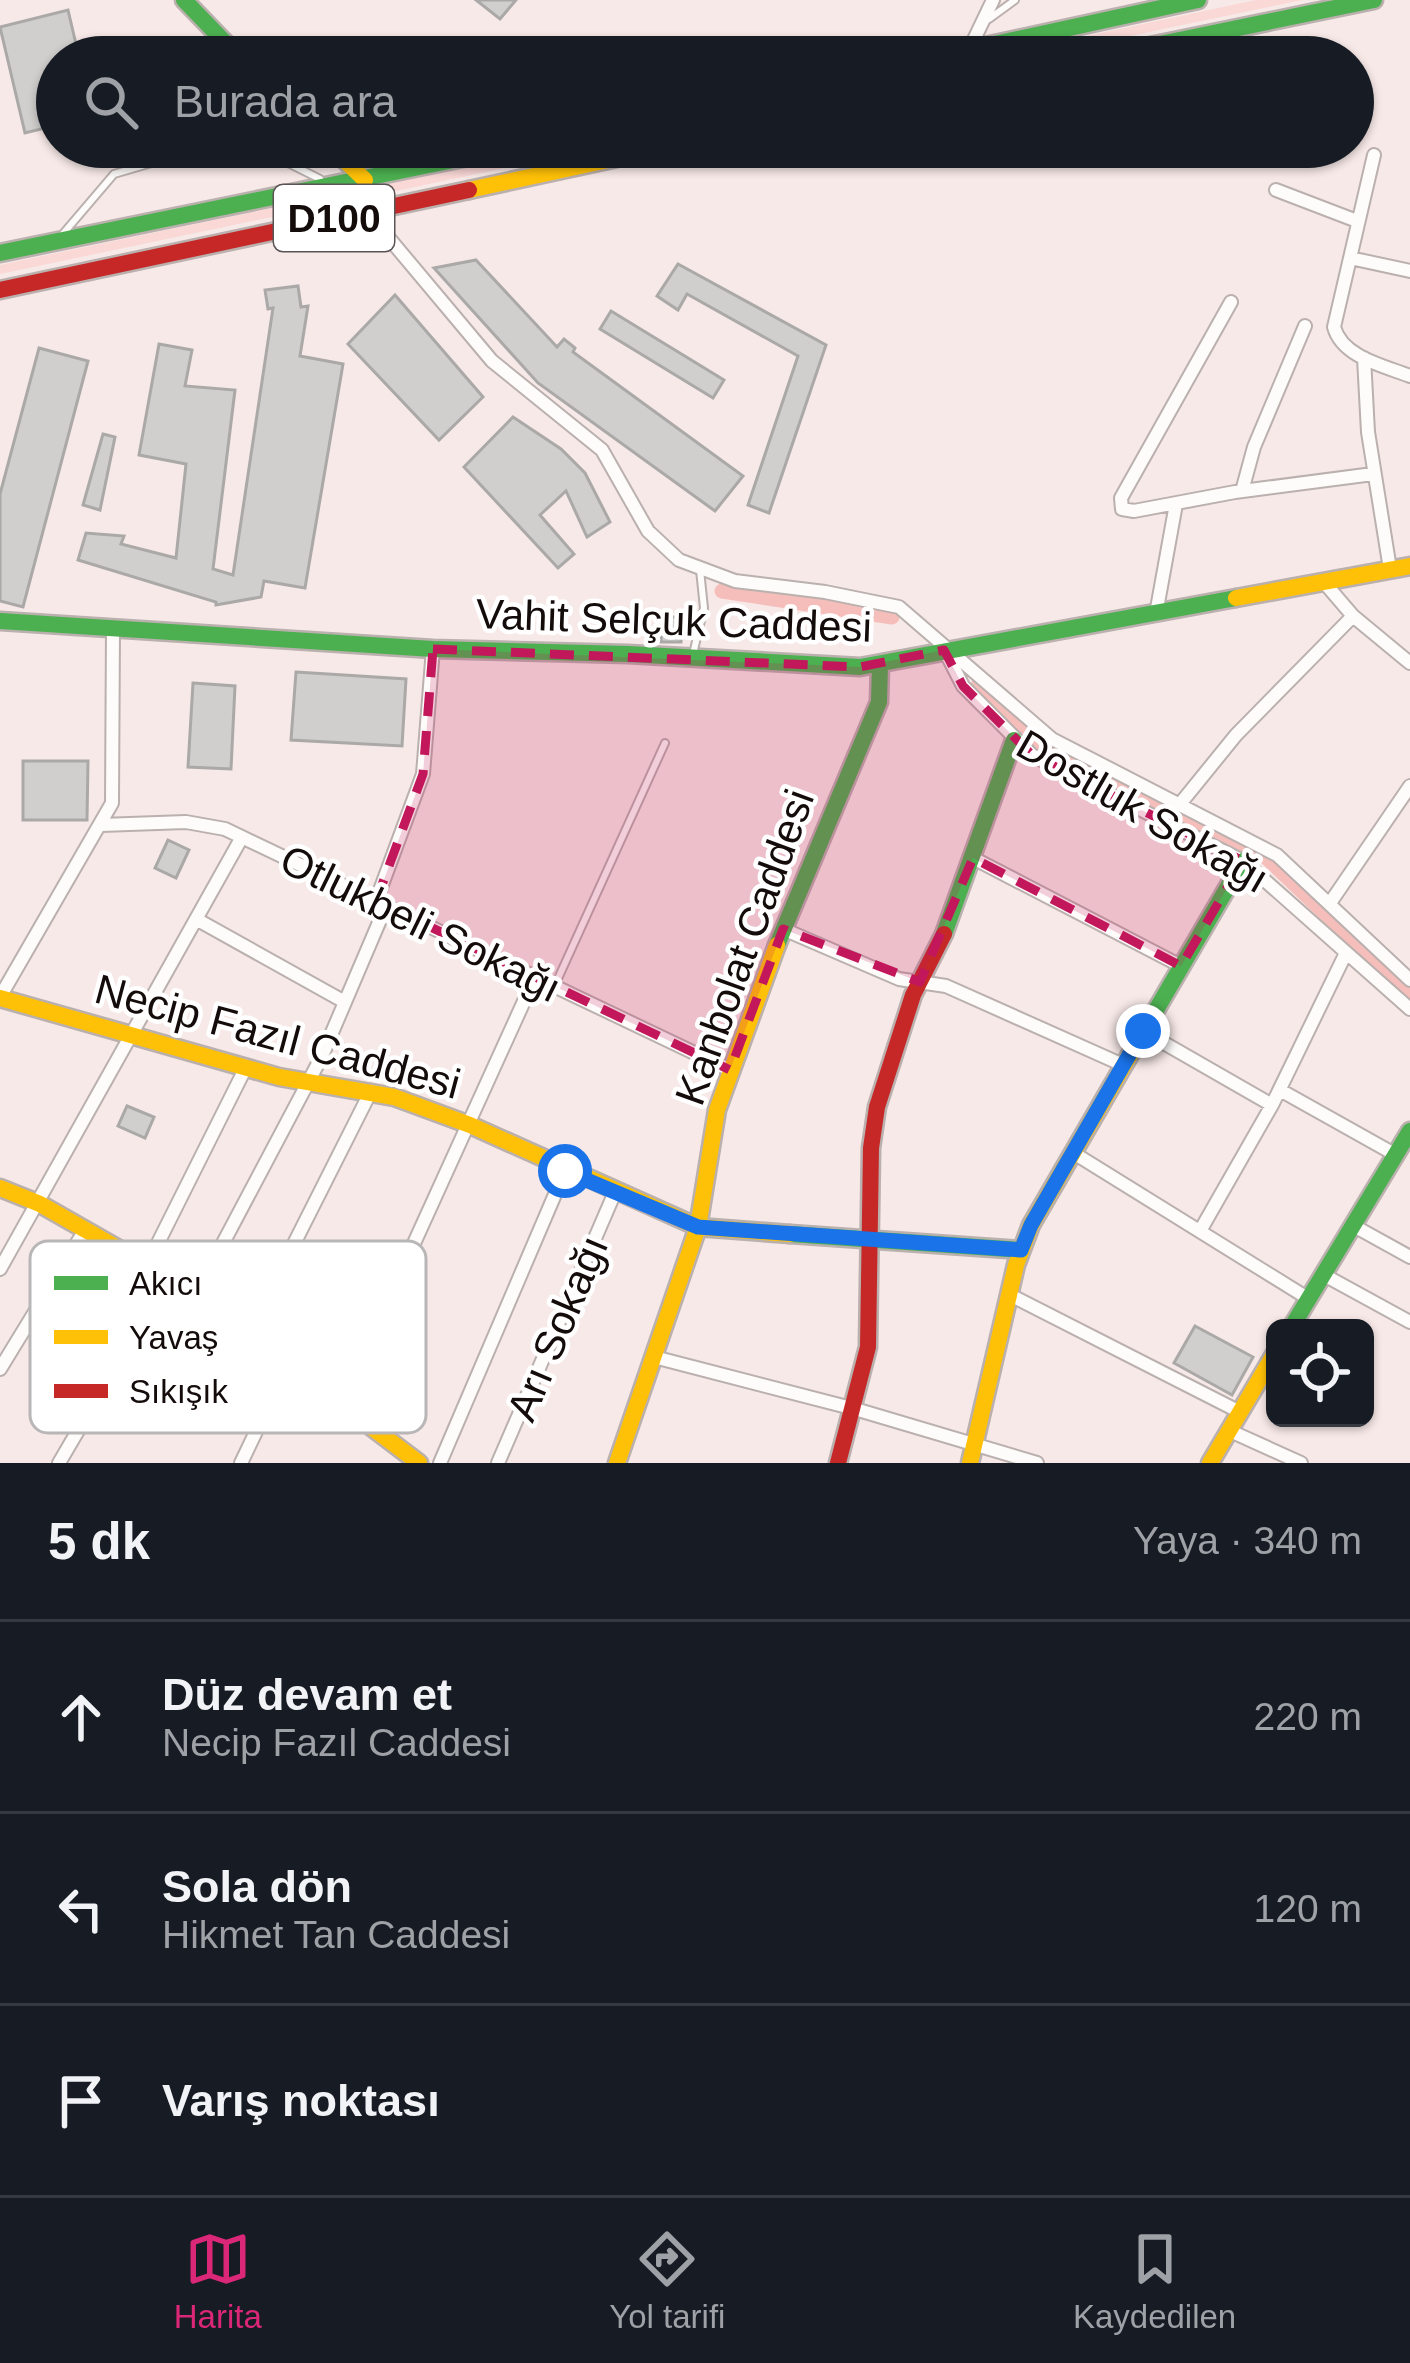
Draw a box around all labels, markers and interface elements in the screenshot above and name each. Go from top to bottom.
search box [36,36,1374,168]
icon: search [78,69,144,135]
text: Burada ara [174,76,397,127]
road number: D100 [274,185,394,251]
street label: Vahit Selçuk Caddesi [475,590,873,651]
street label: Dostluk Sokağı [1009,720,1277,902]
street label: Kanbolat Caddesi [666,783,823,1111]
street label: Otlukbeli Sokağı [273,835,569,1012]
street label: Necip Fazıl Caddesi [90,965,465,1108]
route end [1116,1004,1170,1058]
route start [538,1144,592,1198]
street label: Arı Sokağı [498,1229,617,1428]
legend [30,1241,426,1433]
text: Akıcı [129,1265,202,1302]
text: Yavaş [129,1319,218,1356]
map controls [1266,1319,1374,1427]
button: locate [1266,1319,1374,1427]
text: Sıkışık [129,1373,229,1410]
text: 5 dk [48,1513,150,1570]
text: Yaya · 340 m [1133,1519,1362,1562]
text: Düz devam et [162,1669,452,1720]
icon: ahead [48,1684,114,1750]
text: 220 m [1254,1695,1362,1738]
text: Necip Fazıl Caddesi [162,1721,511,1764]
text: Sola dön [162,1861,352,1912]
icon: left [48,1876,114,1942]
text: 120 m [1254,1887,1362,1930]
text: Hikmet Tan Caddesi [162,1913,510,1956]
icon: arrive [48,2068,114,2134]
text: Varış noktası [162,2075,440,2126]
tab: Harita [174,2226,262,2336]
tab: Yol tarifi [609,2226,725,2336]
tab: Kaydedilen [1073,2226,1236,2336]

